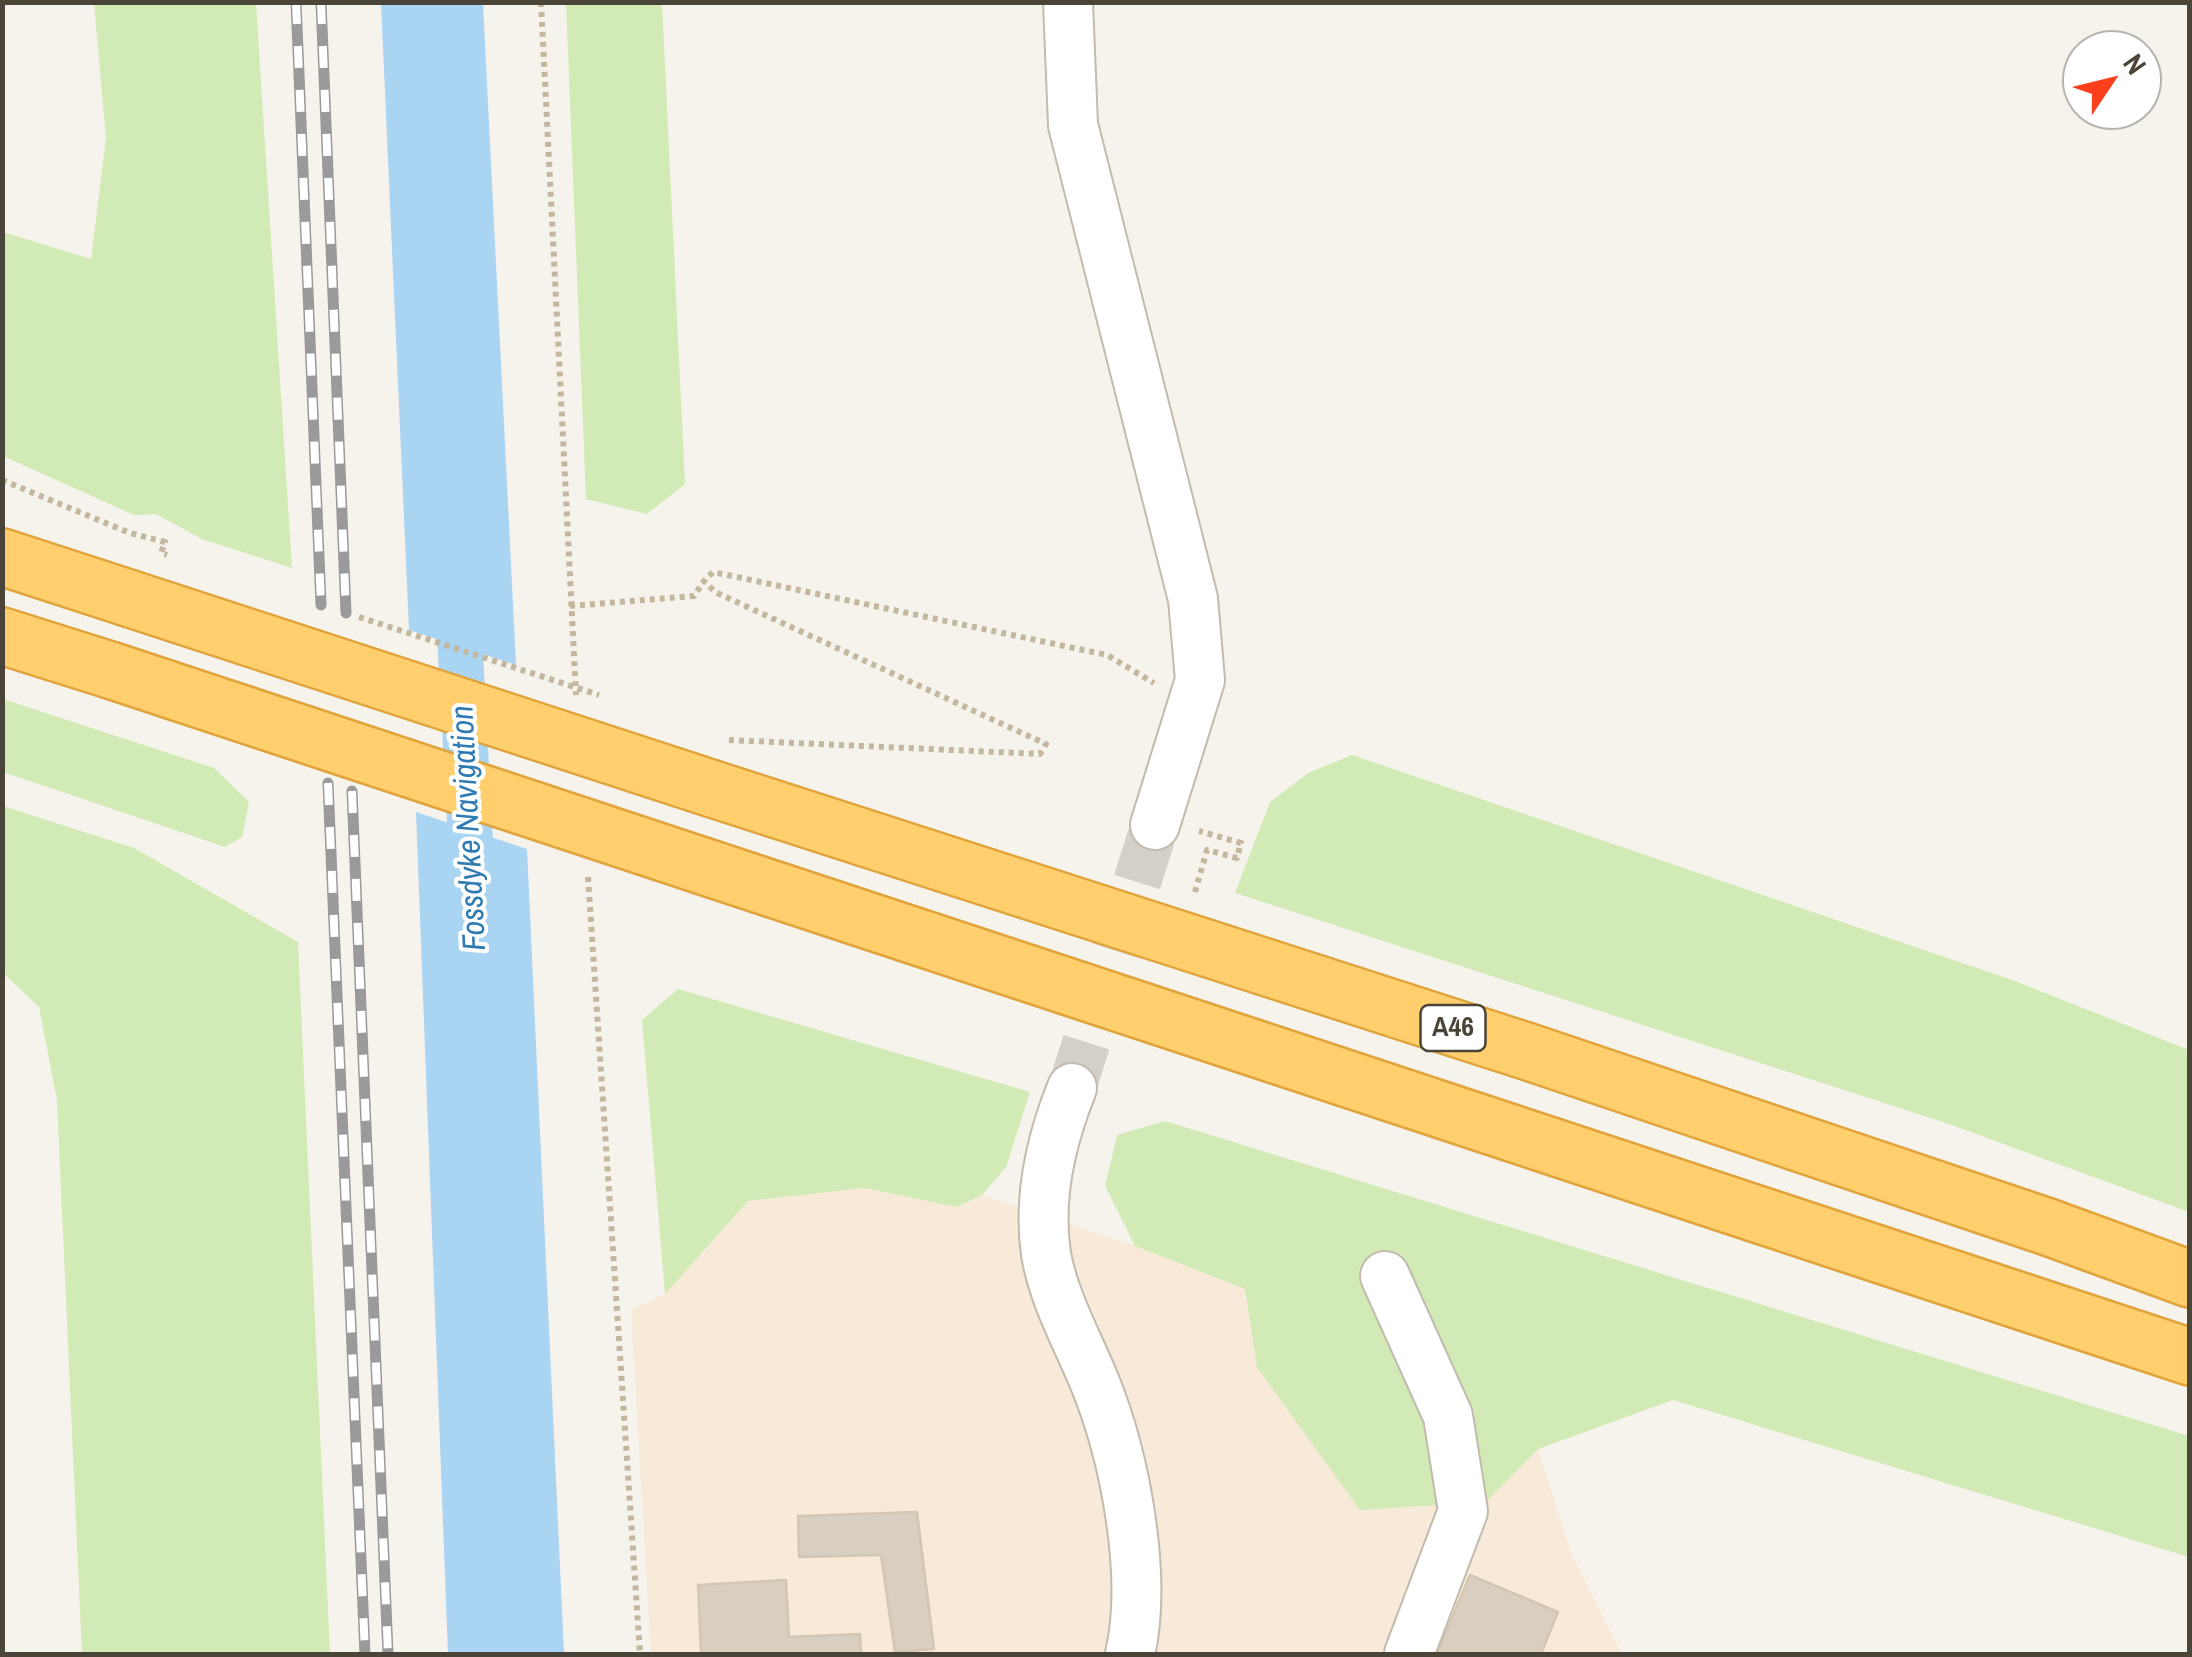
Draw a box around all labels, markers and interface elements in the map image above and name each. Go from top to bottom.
north arrow [2062,30,2162,130]
text: N [2115,46,2155,82]
water label: Fossdyke Navigation [444,704,496,952]
road number: A46 [1420,1005,1486,1051]

